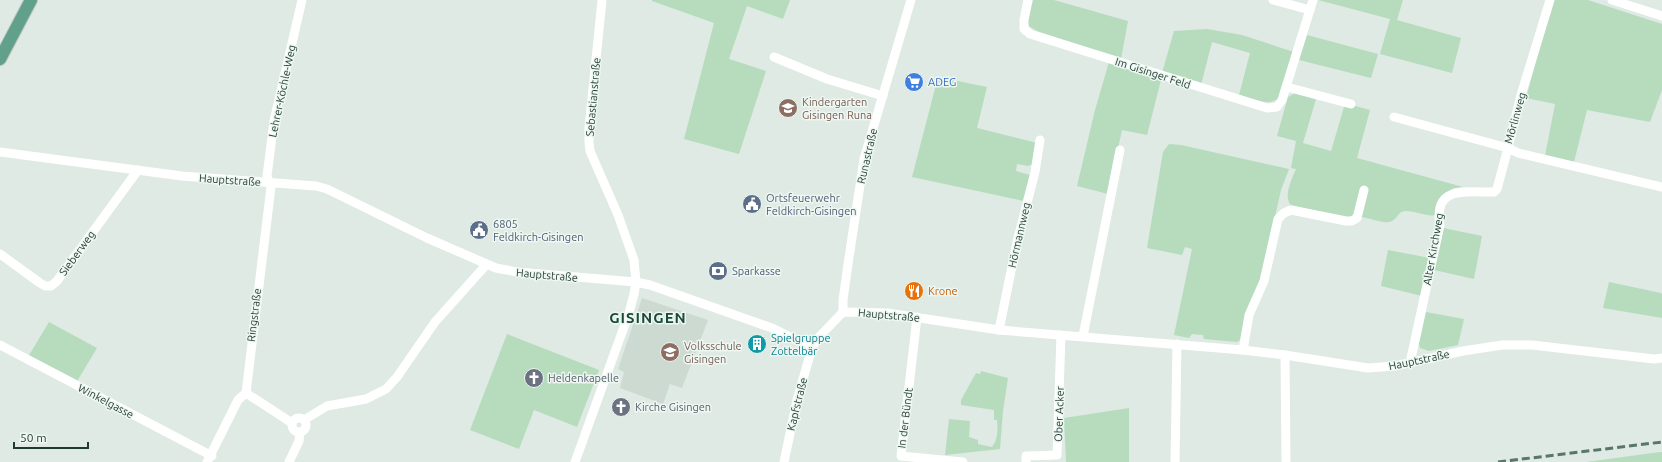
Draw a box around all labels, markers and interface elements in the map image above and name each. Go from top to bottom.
street label: Lehrer-Köchle-Weg [266,44,298,138]
street label: Im Gisinger Feld [1114,55,1192,91]
street label: Sebastianstraße [584,57,602,137]
supermarket icon: ADEG [903,71,925,93]
place label: ADEG [928,76,956,88]
street label: Mörlinweg [1502,91,1528,145]
place label: Kindergarten Gisingen Runa [802,96,872,121]
school or university icon: Kindergarten Gisingen Runa [777,97,799,119]
street label: Runastraße [855,127,879,185]
street label: Hauptstraße [199,172,261,188]
place label: Ortsfeuerwehr Feldkirch-Gisingen [766,192,857,217]
public building icon: Ortsfeuerwehr Feldkirch-Gisingen [741,193,763,215]
street label: Hörmannweg [1006,201,1032,269]
street label: Alter Kirchweg [1421,212,1445,286]
place label: 6805 Feldkirch-Gisingen [493,218,584,243]
public building icon: 6805 Feldkirch-Gisingen [468,219,490,241]
street label: Sieberweg [57,228,97,278]
bank icon: Sparkasse [707,260,729,282]
place label: Sparkasse [732,265,781,277]
street label: Hauptstraße [516,266,578,284]
restaurant icon: Krone [903,280,925,302]
place label: Krone [928,285,958,297]
street label: Ringstraße [245,288,263,342]
street label: Hauptstraße [858,306,920,324]
district label: GISINGEN [609,309,687,326]
place label: Spielgruppe Zottelbär [771,332,831,357]
building icon: Spielgruppe Zottelbär [746,333,768,355]
place label: Volksschule Gisingen [684,340,742,365]
school or university icon: Volksschule Gisingen [659,341,681,363]
street label: Hauptstraße [1387,348,1451,372]
church icon: Heldenkapelle [523,367,545,389]
place label: Heldenkapelle [548,372,619,384]
street label: Kapfstraße [785,376,809,432]
street label: Winkelgasse [76,381,136,421]
street label: Ober Acker [1052,385,1066,442]
street label: In der Bündt [895,386,915,449]
church icon: Kirche Gisingen [610,396,632,418]
place label: Kirche Gisingen [635,401,711,413]
scale bar [14,424,88,450]
text: 50 m [20,431,47,444]

